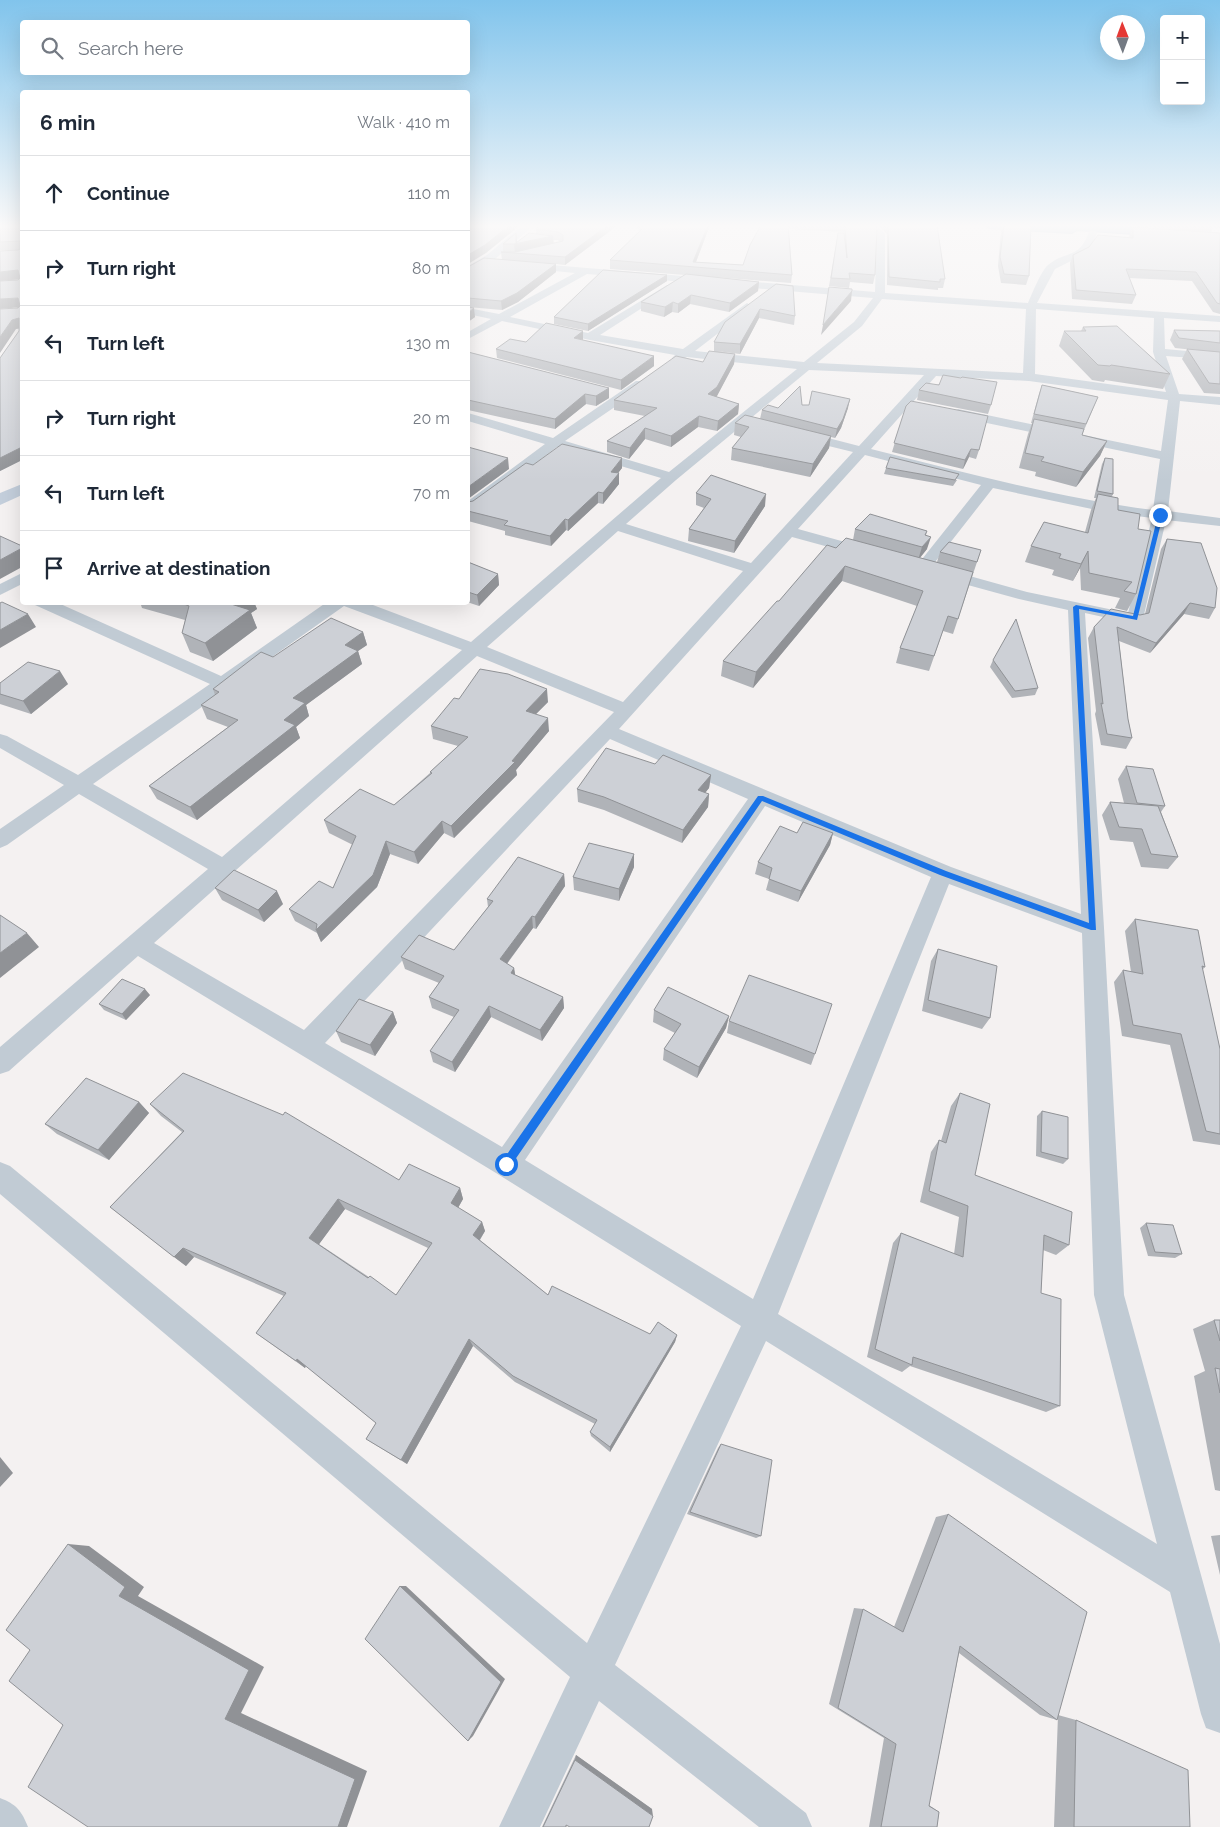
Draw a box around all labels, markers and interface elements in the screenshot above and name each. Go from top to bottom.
north arrow [1100,15,1145,60]
map controls [1160,15,1205,105]
button: + [1160,15,1205,60]
search box [20,20,470,75]
icon: search [38,34,66,62]
text: Search here [78,37,184,59]
button: − [1160,60,1205,105]
text: 6 min [40,110,95,135]
text: Walk · 410 m [357,113,450,132]
icon: ahead [40,179,68,207]
text: Continue [87,182,170,204]
text: 110 m [408,184,450,203]
icon: right [40,254,68,282]
text: Turn right [87,257,176,279]
text: 80 m [412,259,450,278]
icon: left [40,329,68,357]
text: Turn left [87,332,164,354]
text: 130 m [406,334,450,353]
icon: right [40,404,68,432]
text: Turn right [87,407,176,429]
text: 20 m [413,409,450,428]
icon: left [40,479,68,507]
text: Turn left [87,482,164,504]
text: 70 m [413,484,450,503]
route end [1149,504,1172,527]
icon: arrive [40,554,68,582]
text: Arrive at destination [87,557,271,579]
route start [495,1153,518,1176]

